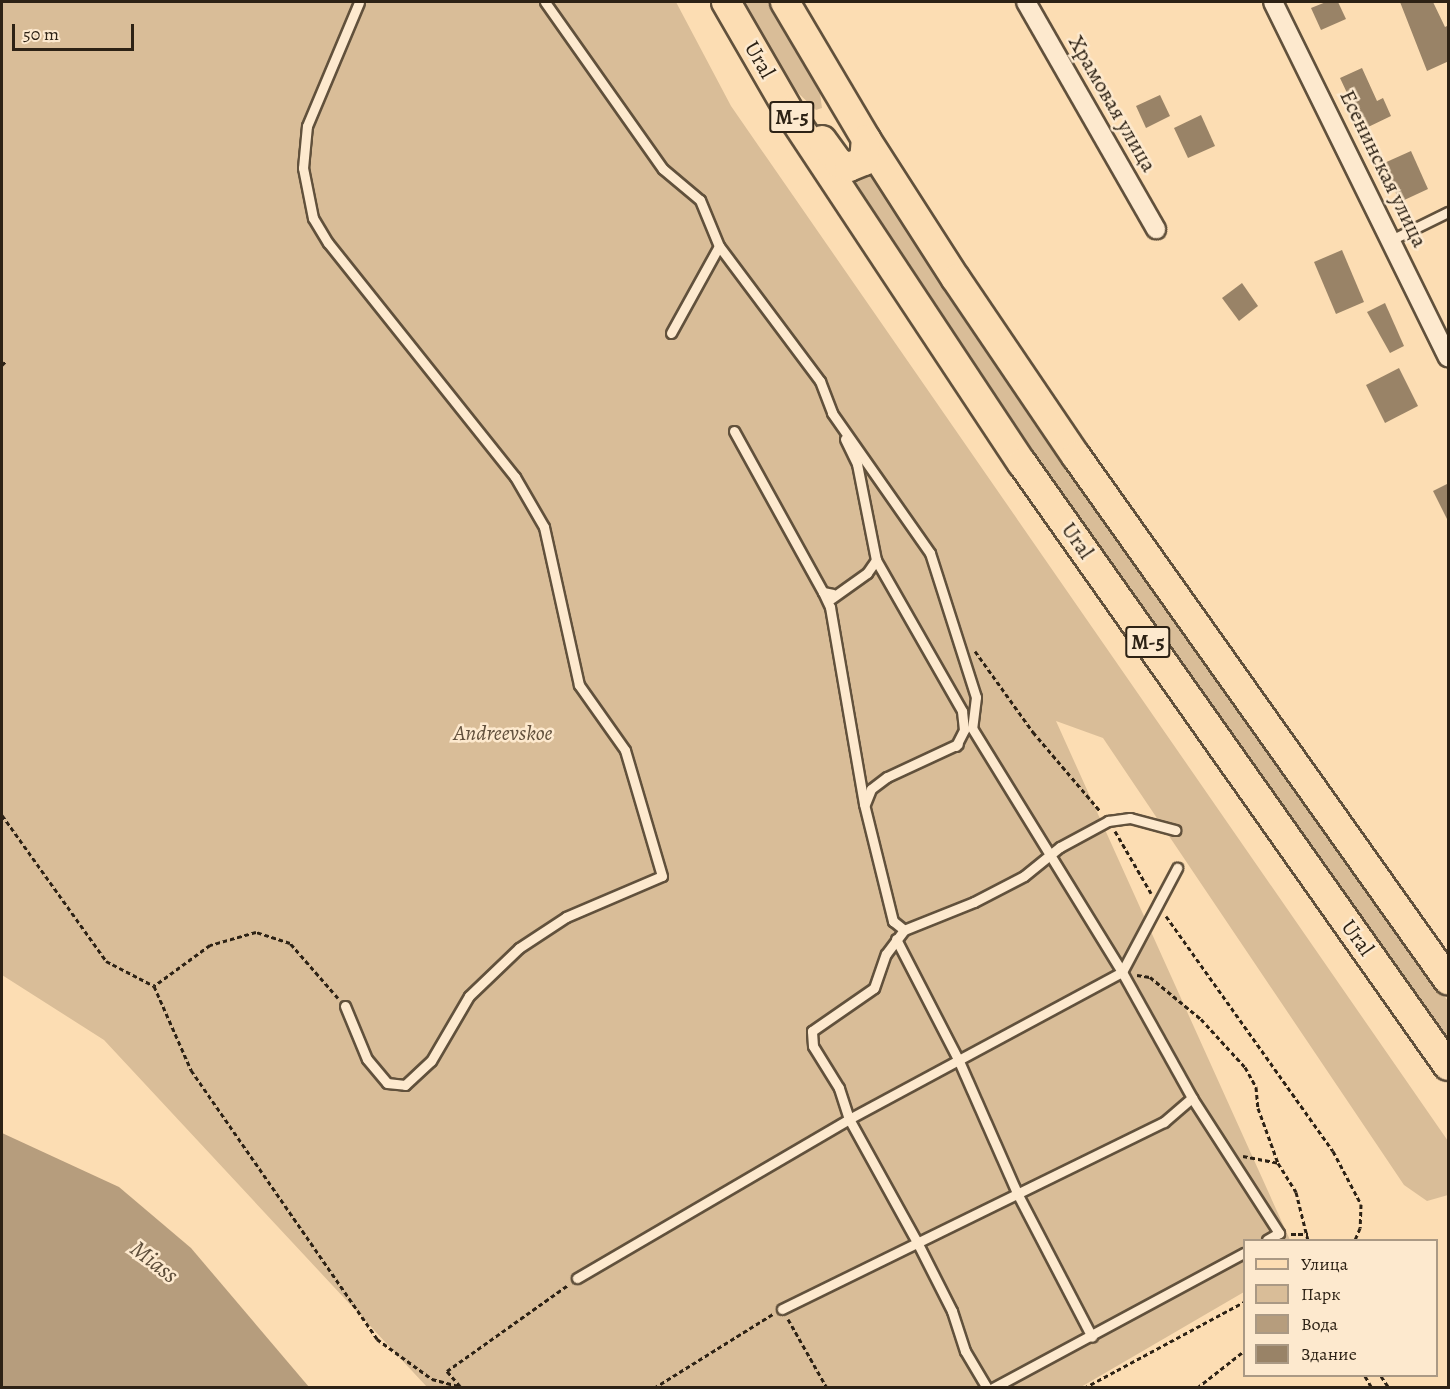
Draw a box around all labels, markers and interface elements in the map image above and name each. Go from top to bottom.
scale bar [15,12,136,50]
text: 50 m [23,22,59,46]
street label: Храмовая улица [1062,31,1162,177]
street label: Ural [738,37,780,83]
street label: Есенинская улица [1333,86,1433,252]
road number: М-5 [768,99,816,135]
street label: Ural [1055,518,1099,564]
road number: М-5 [1124,624,1172,660]
park label: Andreevskoe [454,721,552,747]
street label: Ural [1335,915,1379,961]
water label: Miass [124,1234,184,1290]
legend [1243,1239,1438,1377]
text: Улица [1301,1252,1348,1276]
text: Парк [1301,1282,1341,1306]
text: Вода [1301,1312,1338,1336]
text: Здание [1301,1342,1357,1366]

